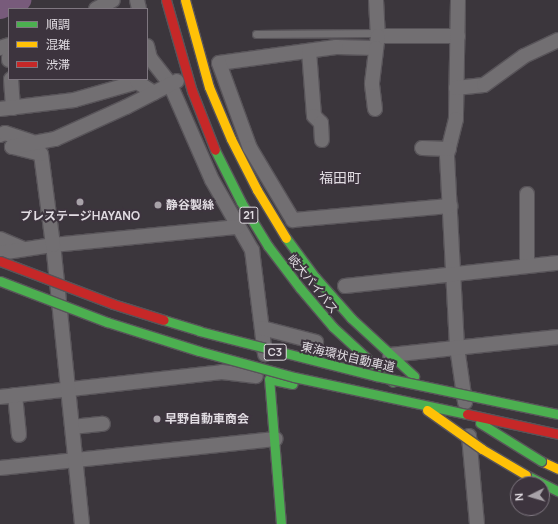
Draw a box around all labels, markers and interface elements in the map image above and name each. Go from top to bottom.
legend [8,8,148,80]
text: 順調 [46,16,70,33]
text: 混雑 [46,36,70,53]
text: 渋滞 [46,56,70,73]
district label: 福田町 [319,170,361,186]
marker: プレステージHAYANO [75,197,85,207]
place label: 静谷製絲 [166,198,214,212]
marker: 静谷製絲 [153,200,163,210]
road number: 21 [239,206,259,224]
place label: プレステージHAYANO [20,209,140,223]
street label: 岐大バイパス [285,251,341,317]
street label: 東海環状自動車道 [300,339,396,375]
road number: C3 [263,343,287,361]
place label: 早野自動車商会 [165,412,249,426]
marker: 早野自動車商会 [152,414,162,424]
north arrow [510,476,550,516]
text: N [511,492,526,502]

